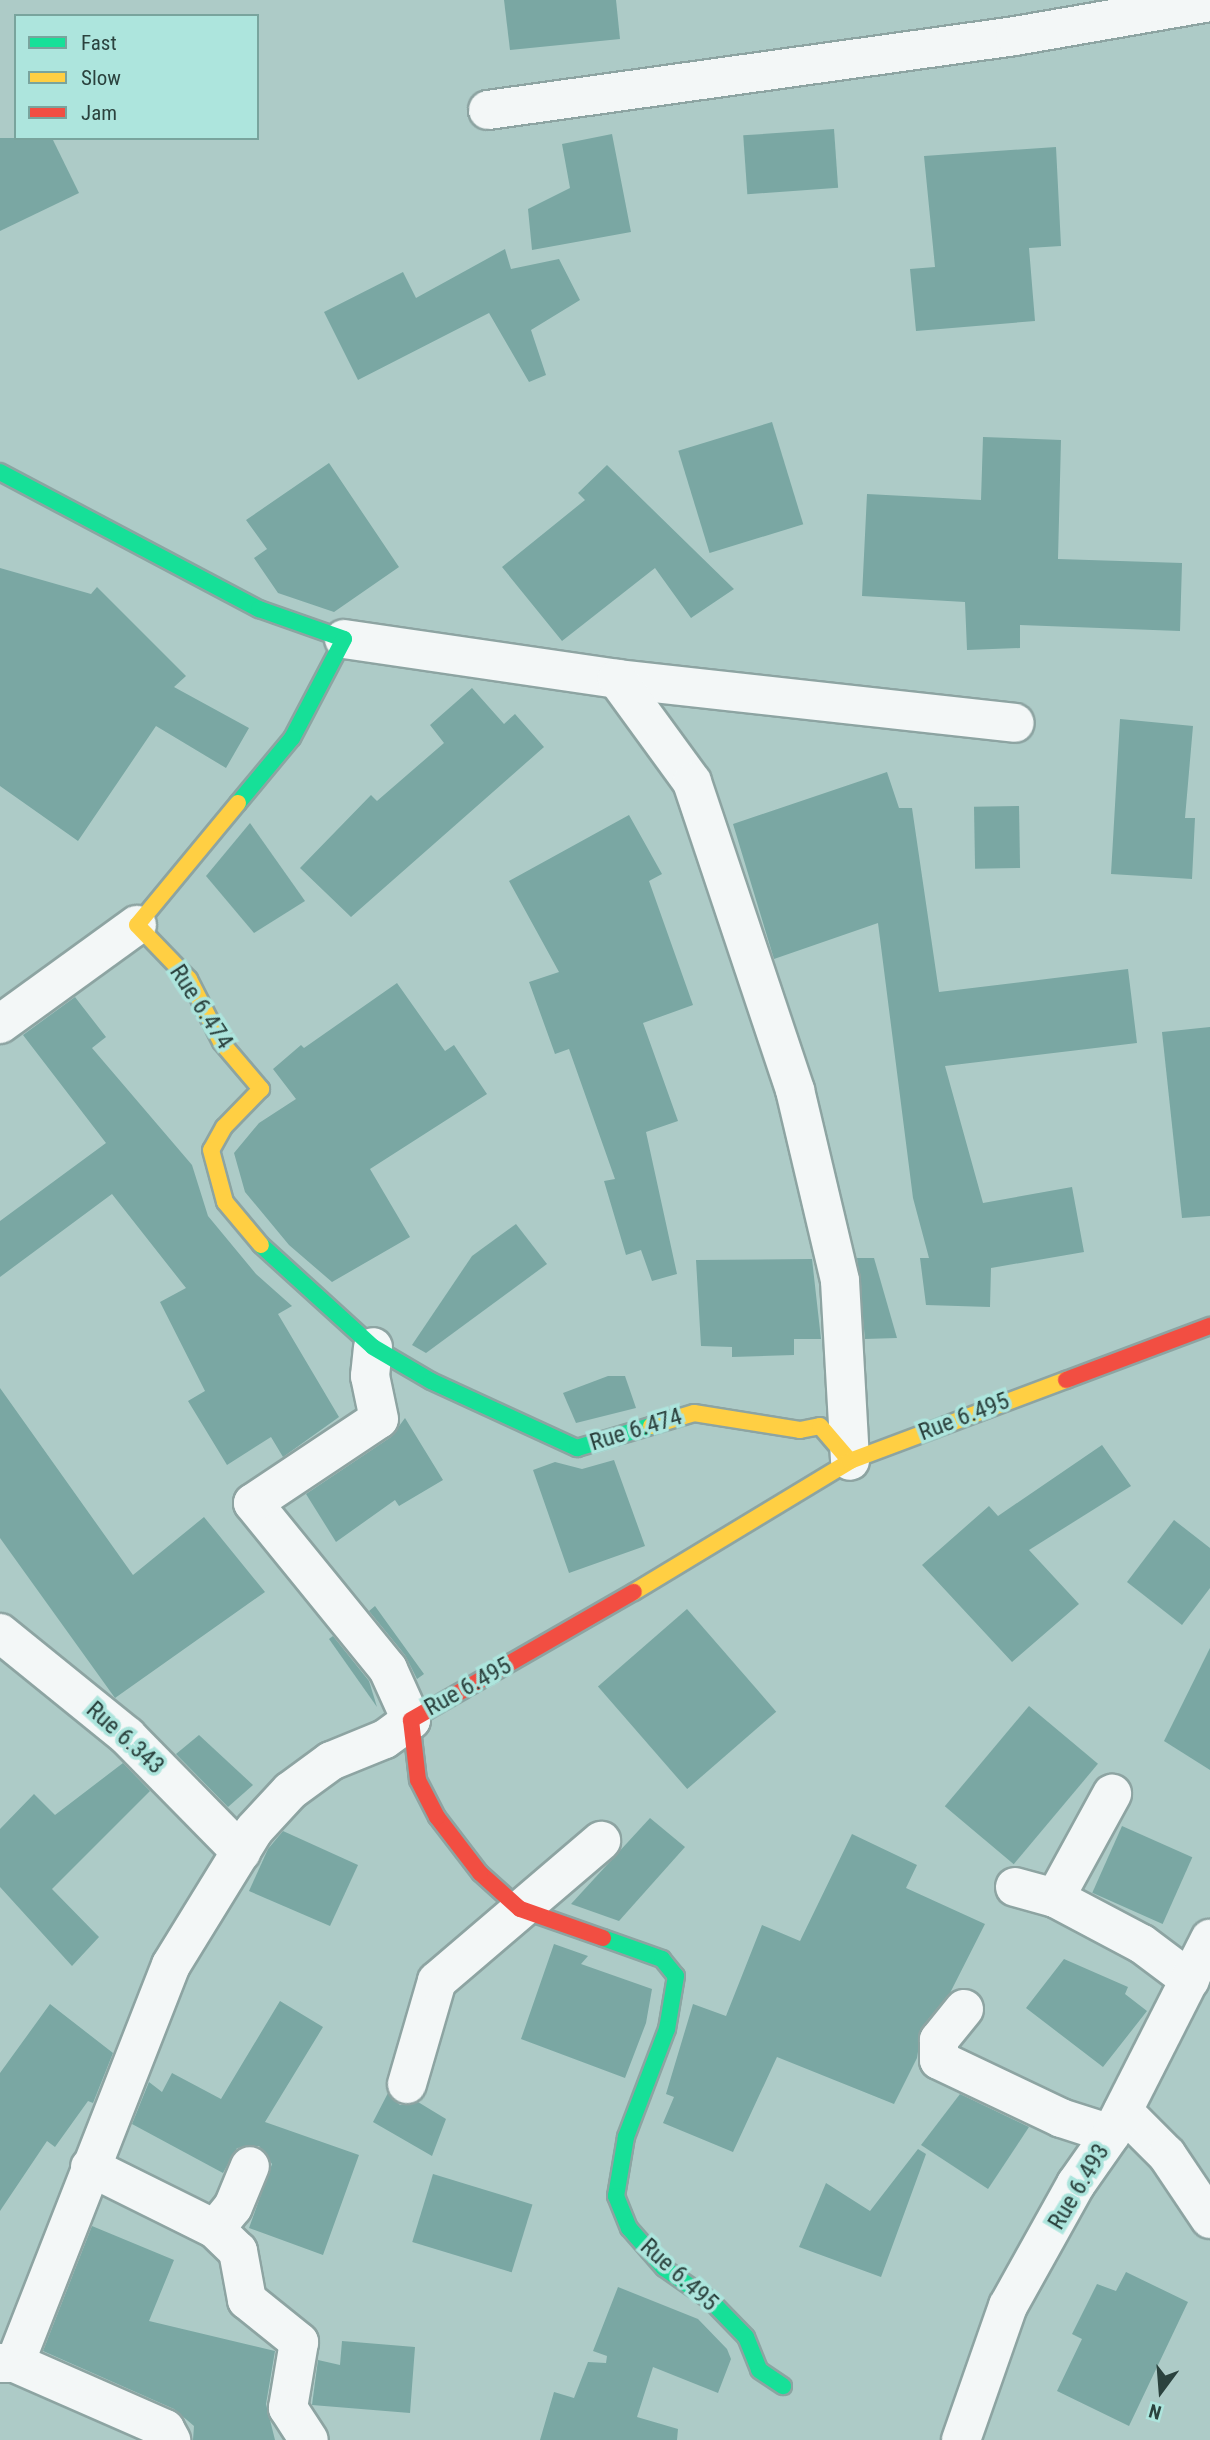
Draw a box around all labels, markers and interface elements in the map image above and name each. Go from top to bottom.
legend [14,14,259,140]
text: Fast [81,31,117,55]
text: Slow [81,66,121,90]
text: Jam [81,101,117,125]
street label: Rue 6.474 [163,959,239,1055]
street label: Rue 6.495 [915,1387,1013,1447]
street label: Rue 6.474 [586,1402,686,1458]
street label: Rue 6.495 [420,1651,516,1723]
street label: Rue 6.343 [80,1696,170,1780]
street label: Rue 6.493 [1042,2139,1116,2235]
street label: Rue 6.495 [634,2233,724,2317]
north arrow [1126,2356,1196,2426]
text: N [1146,2399,1164,2424]

